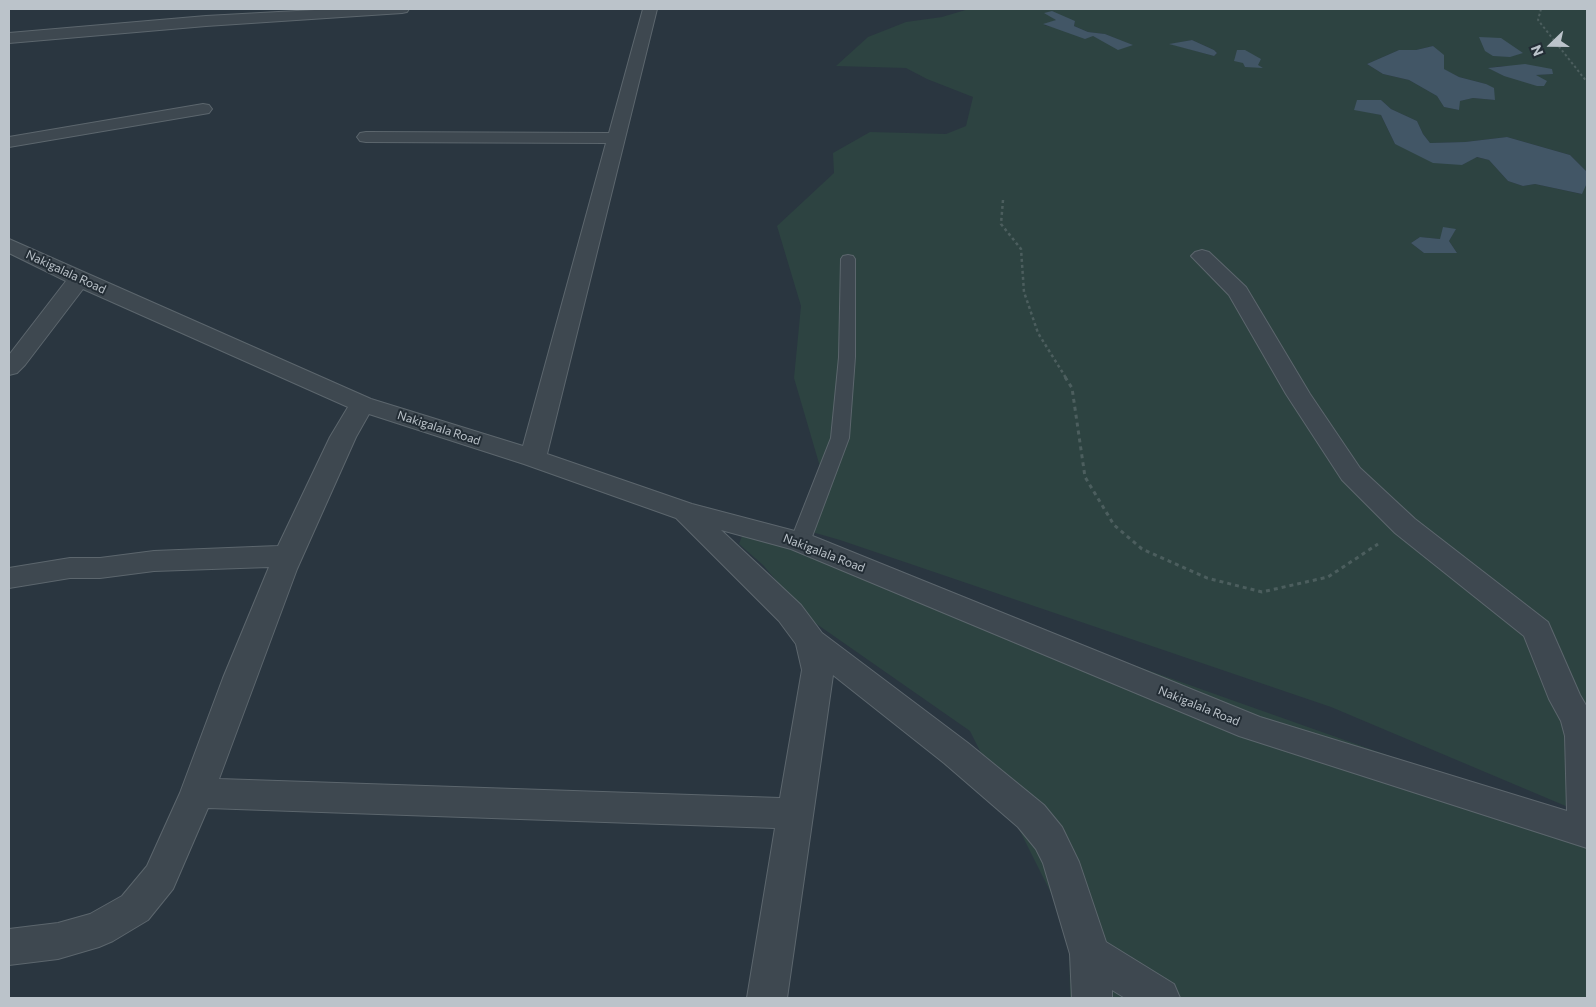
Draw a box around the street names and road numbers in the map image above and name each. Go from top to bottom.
street label: Nakigalala Road [24,247,108,297]
street label: Nakigalala Road [396,408,482,448]
street label: Nakigalala Road [781,531,867,575]
street label: Nakigalala Road [1156,683,1242,729]

